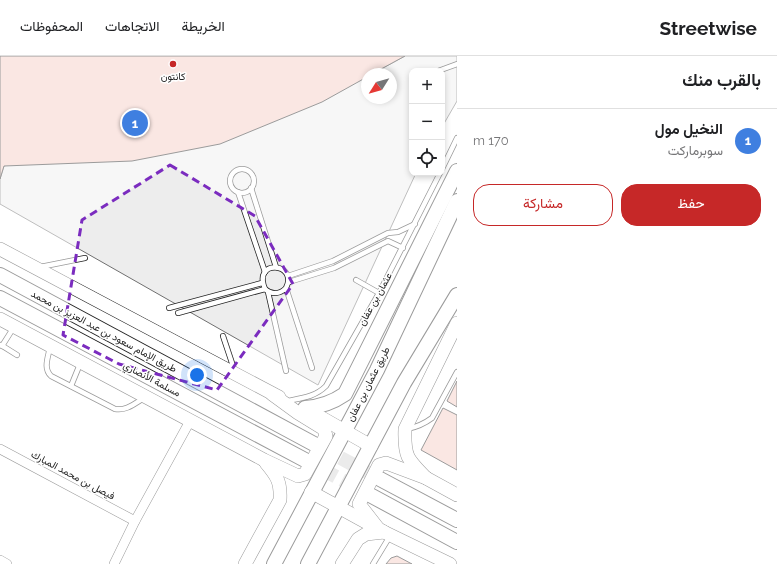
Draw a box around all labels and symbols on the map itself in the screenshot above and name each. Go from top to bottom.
marker: كانتون [168,59,178,69]
north arrow [361,68,397,104]
place label: كانتون [161,71,186,83]
pin: 1 [122,108,148,138]
street label: عثمان بن عفان [356,271,395,328]
street label: طريق الإمام سعود بن عبد العزيز بن محمد [29,288,179,375]
street label: طريق عثمان بن عفان [344,344,393,424]
street label: مسلمة الأنصاري [120,359,182,401]
your location [187,365,207,385]
street label: فيصل بن محمد المبارك [29,448,117,503]

